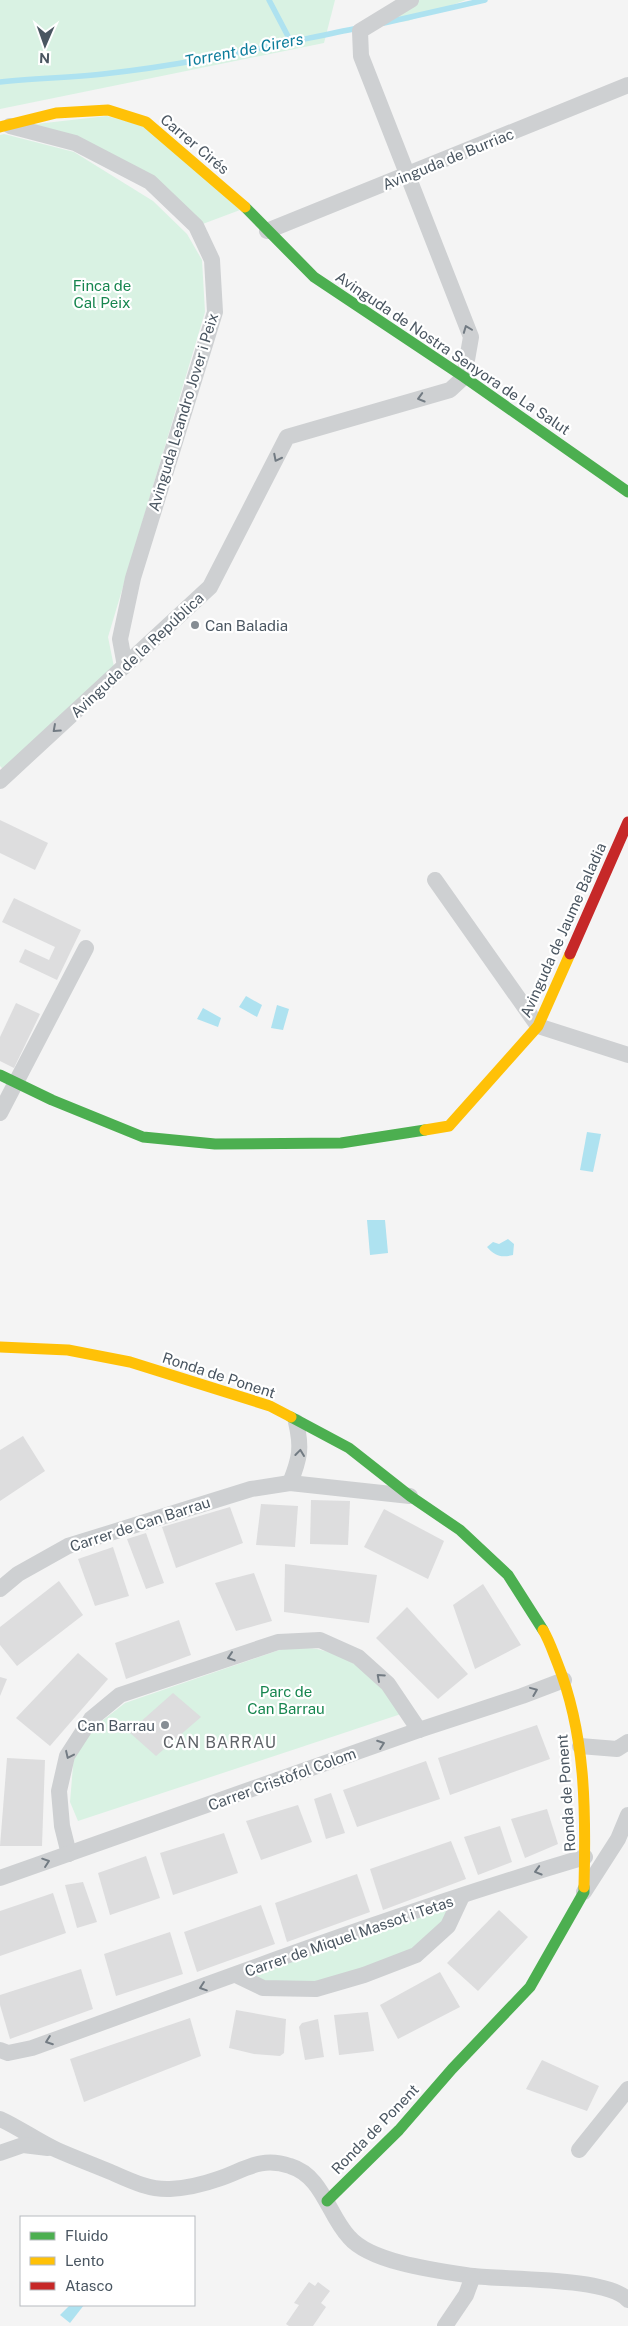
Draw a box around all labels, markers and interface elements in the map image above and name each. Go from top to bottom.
north arrow [20,20,70,70]
water label: Torrent de Cirers [183,29,305,71]
text: N [39,50,50,66]
street label: Carrer Cirés [157,110,233,178]
street label: Avinguda de Burriac [380,125,516,193]
street label: Avinguda de Nostra Senyora de La Salut [333,268,573,438]
park label: Finca de Cal Peix [73,277,131,311]
street label: Avinguda Leandro Jover i Peix [145,311,221,513]
one-way arrow [463,326,473,334]
one-way arrow [418,393,426,403]
one-way arrow [273,453,283,462]
street label: Avinguda de la República [67,589,207,721]
place label: Can Baladia [205,617,288,634]
marker: Can Baladia [189,619,201,631]
one-way arrow [53,724,62,733]
street label: Avinguda de Jaume Baladia [517,840,609,1020]
street label: Ronda de Ponent [160,1349,278,1401]
one-way arrow [294,1448,305,1456]
street label: Carrer de Can Barrau [68,1493,212,1555]
one-way arrow [227,1651,235,1661]
one-way arrow [376,1674,385,1683]
park label: Parc de Can Barrau [247,1683,325,1717]
one-way arrow [530,1687,538,1697]
place label: Can Barrau [77,1717,155,1734]
marker: Can Barrau [159,1719,171,1731]
district label: CAN BARRAU [163,1733,277,1752]
street label: Ronda de Ponent [553,1733,579,1852]
one-way arrow [376,1740,384,1750]
street label: Carrer Cristòfol Colom [206,1744,358,1814]
one-way arrow [65,1750,75,1759]
one-way arrow [41,1858,50,1868]
one-way arrow [535,1866,543,1876]
street label: Carrer de Miquel Massot i Tetas [242,1892,456,1980]
one-way arrow [199,1981,207,1991]
one-way arrow [46,2035,54,2045]
street label: Ronda de Ponent [328,2081,422,2177]
legend [20,2216,195,2306]
text: Fluido [65,2227,108,2244]
text: Lento [65,2252,104,2269]
text: Atasco [65,2277,113,2294]

